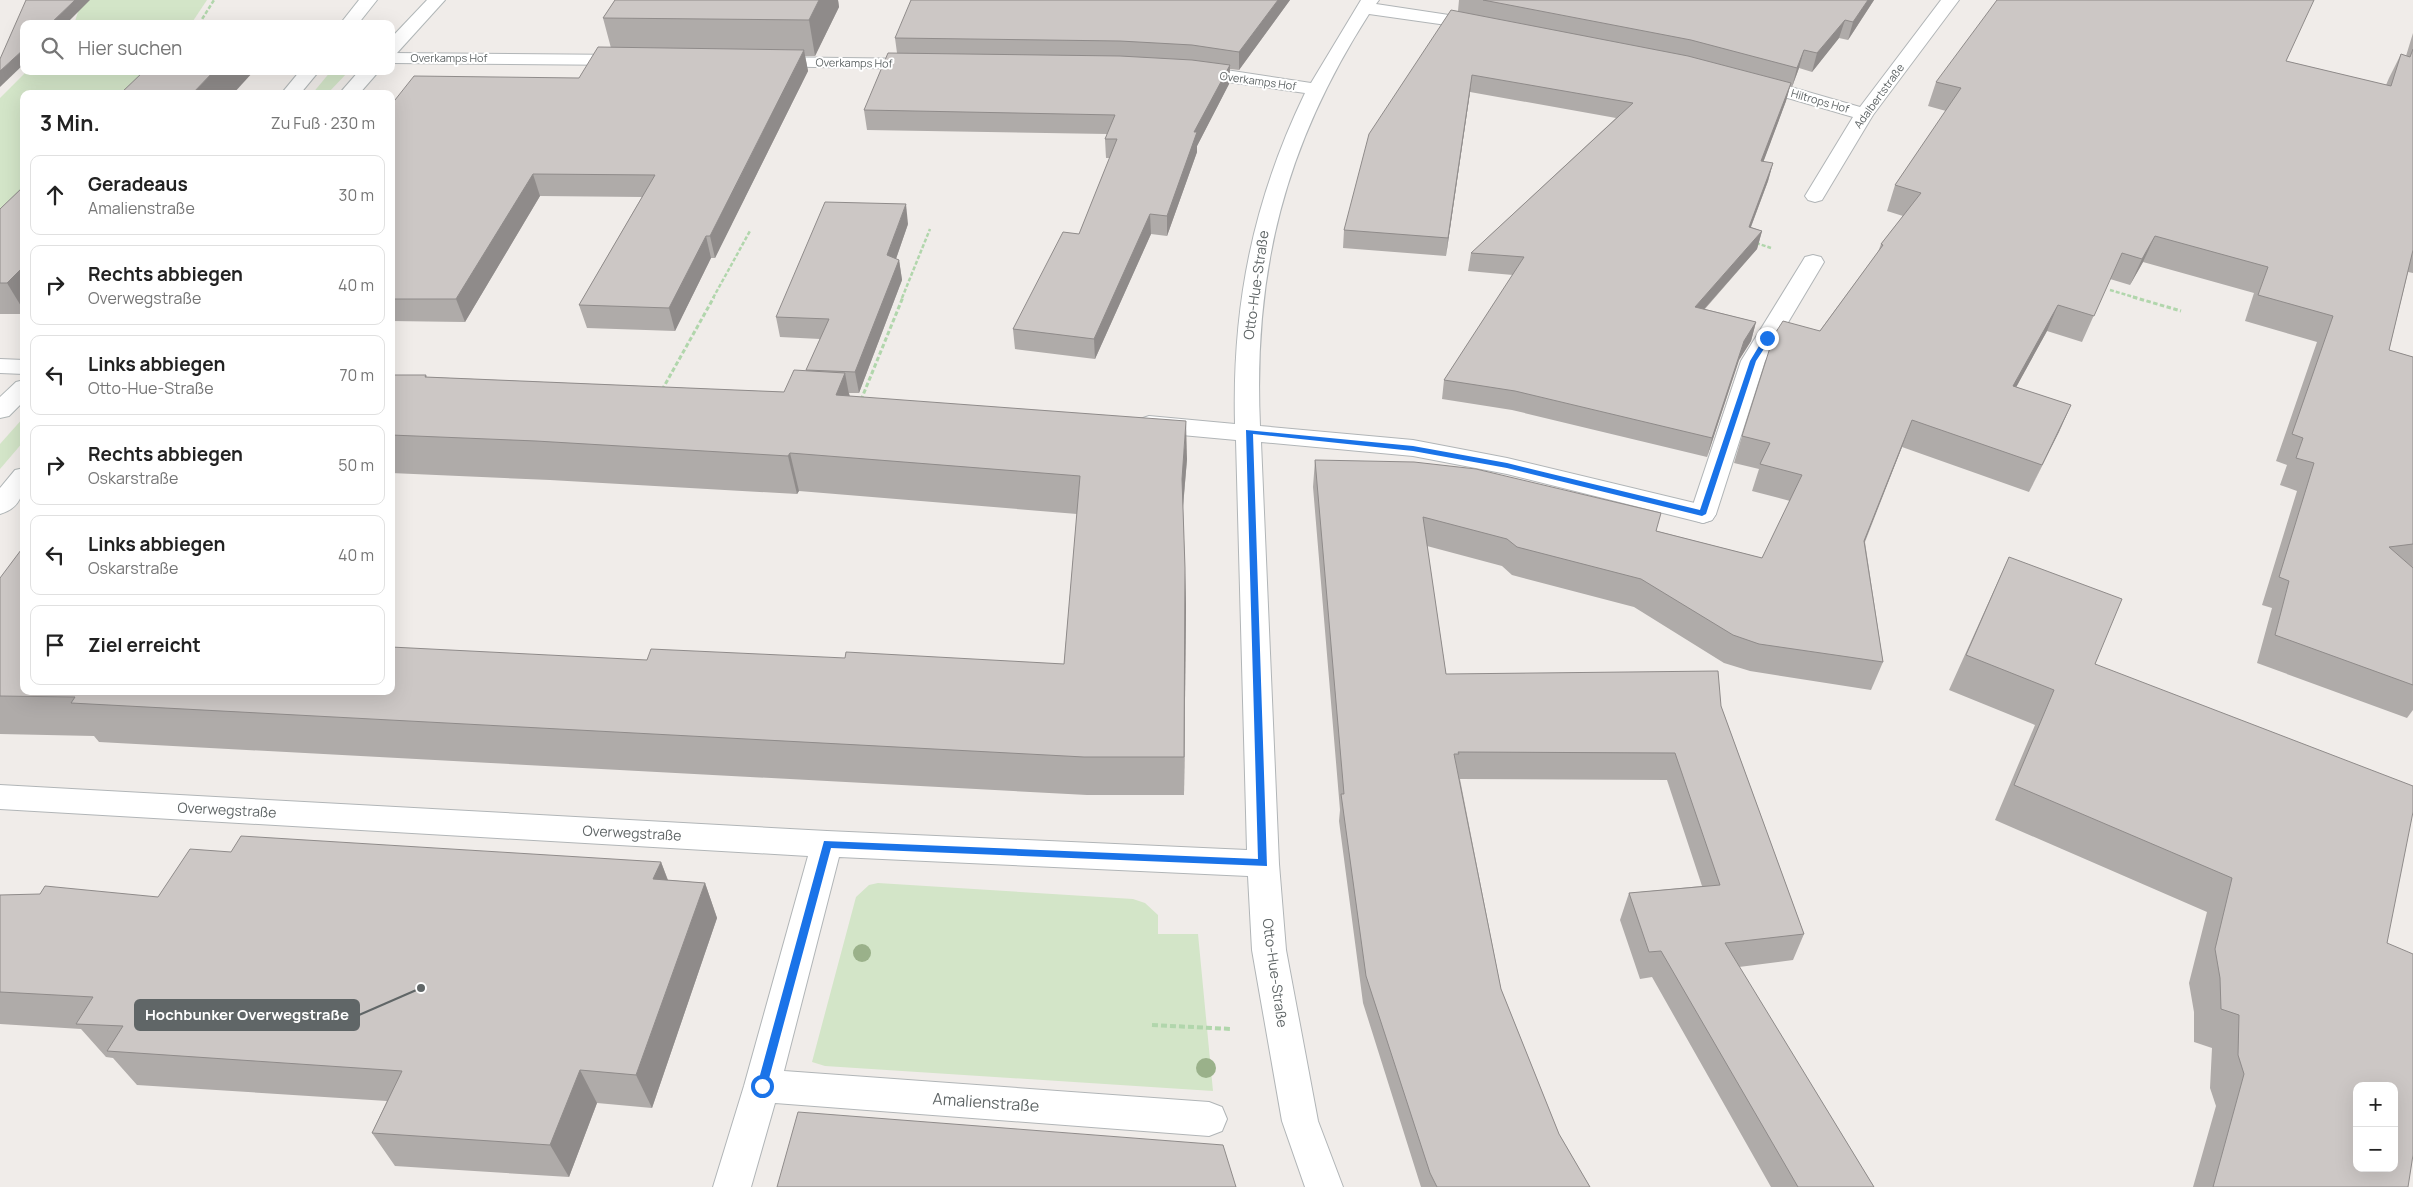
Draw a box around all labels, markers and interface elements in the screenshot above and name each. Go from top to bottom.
search box [20,20,395,75]
icon: search [38,34,66,62]
text: Hier suchen [78,35,182,61]
street label: Overkamps Hof [411,50,488,65]
street label: Overkamps Hof [815,54,893,71]
street label: Adalbertstraße [1850,60,1907,131]
street label: Overkamps Hof [1219,68,1297,93]
street label: Hiltrops Hof [1789,85,1851,116]
text: 3 Min. [40,109,100,137]
text: Zu Fuß · 230 m [271,112,375,134]
text: Geradeaus [88,171,188,197]
icon: ahead [41,181,69,209]
text: 30 m [339,184,374,206]
text: Amalienstraße [88,197,195,219]
street label: Otto-Hue-Straße [1238,229,1273,341]
text: Rechts abbiegen [88,261,243,287]
icon: right [41,271,69,299]
text: 40 m [338,274,374,296]
text: Overwegstraße [88,287,201,309]
route end [1756,327,1779,350]
text: Links abbiegen [88,351,225,377]
icon: left [41,361,69,389]
text: 70 m [339,364,374,386]
text: Otto-Hue-Straße [88,377,214,399]
text: Rechts abbiegen [88,441,243,467]
icon: right [41,451,69,479]
text: 50 m [338,454,374,476]
text: Oskarstraße [88,467,178,489]
text: Links abbiegen [88,531,225,557]
icon: left [41,541,69,569]
text: 40 m [338,544,374,566]
text: Oskarstraße [88,557,178,579]
icon: arrive [41,631,69,659]
text: Ziel erreicht [88,632,201,658]
street label: Overwegstraße [177,797,277,822]
street label: Overwegstraße [582,820,682,845]
street label: Otto-Hue-Straße [1258,917,1293,1029]
callout: Hochbunker Overwegstraße [135,1000,359,1030]
text: Hochbunker Overwegstraße [145,1004,349,1025]
route start [751,1075,774,1098]
map controls [2353,1082,2398,1172]
button: + [2353,1082,2398,1127]
street label: Amalienstraße [932,1087,1040,1117]
button: − [2353,1127,2398,1172]

